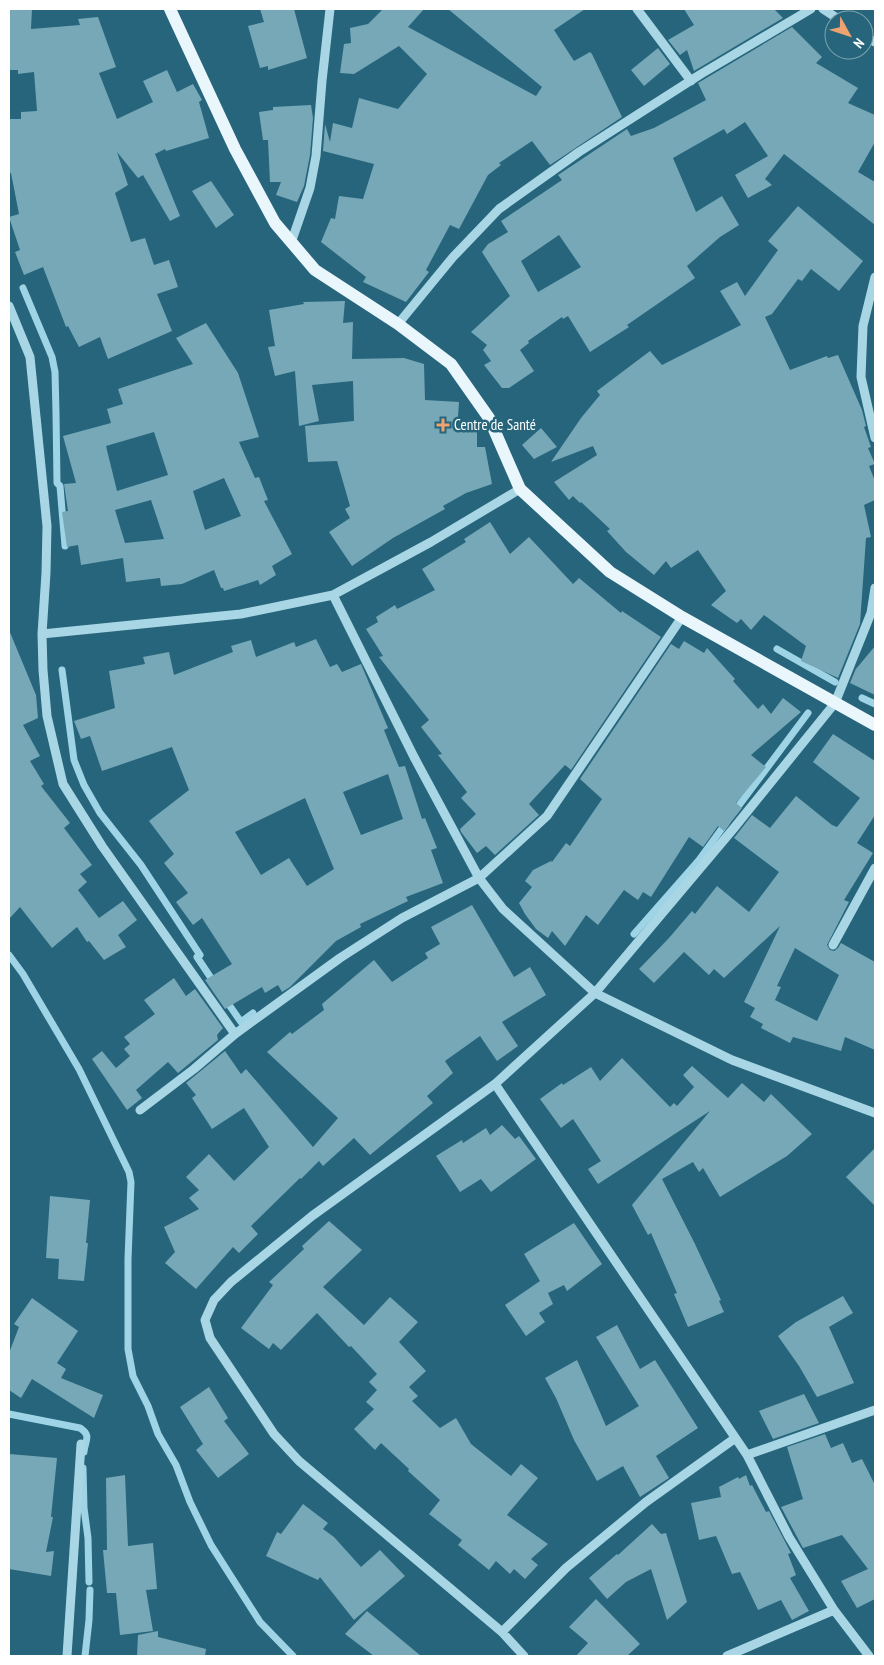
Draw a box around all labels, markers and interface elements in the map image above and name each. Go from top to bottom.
north arrow [824,10,874,60]
text: N [850,35,868,52]
place label: Centre de Santé [454,415,536,434]
marker: Centre de Santé [436,418,450,432]

